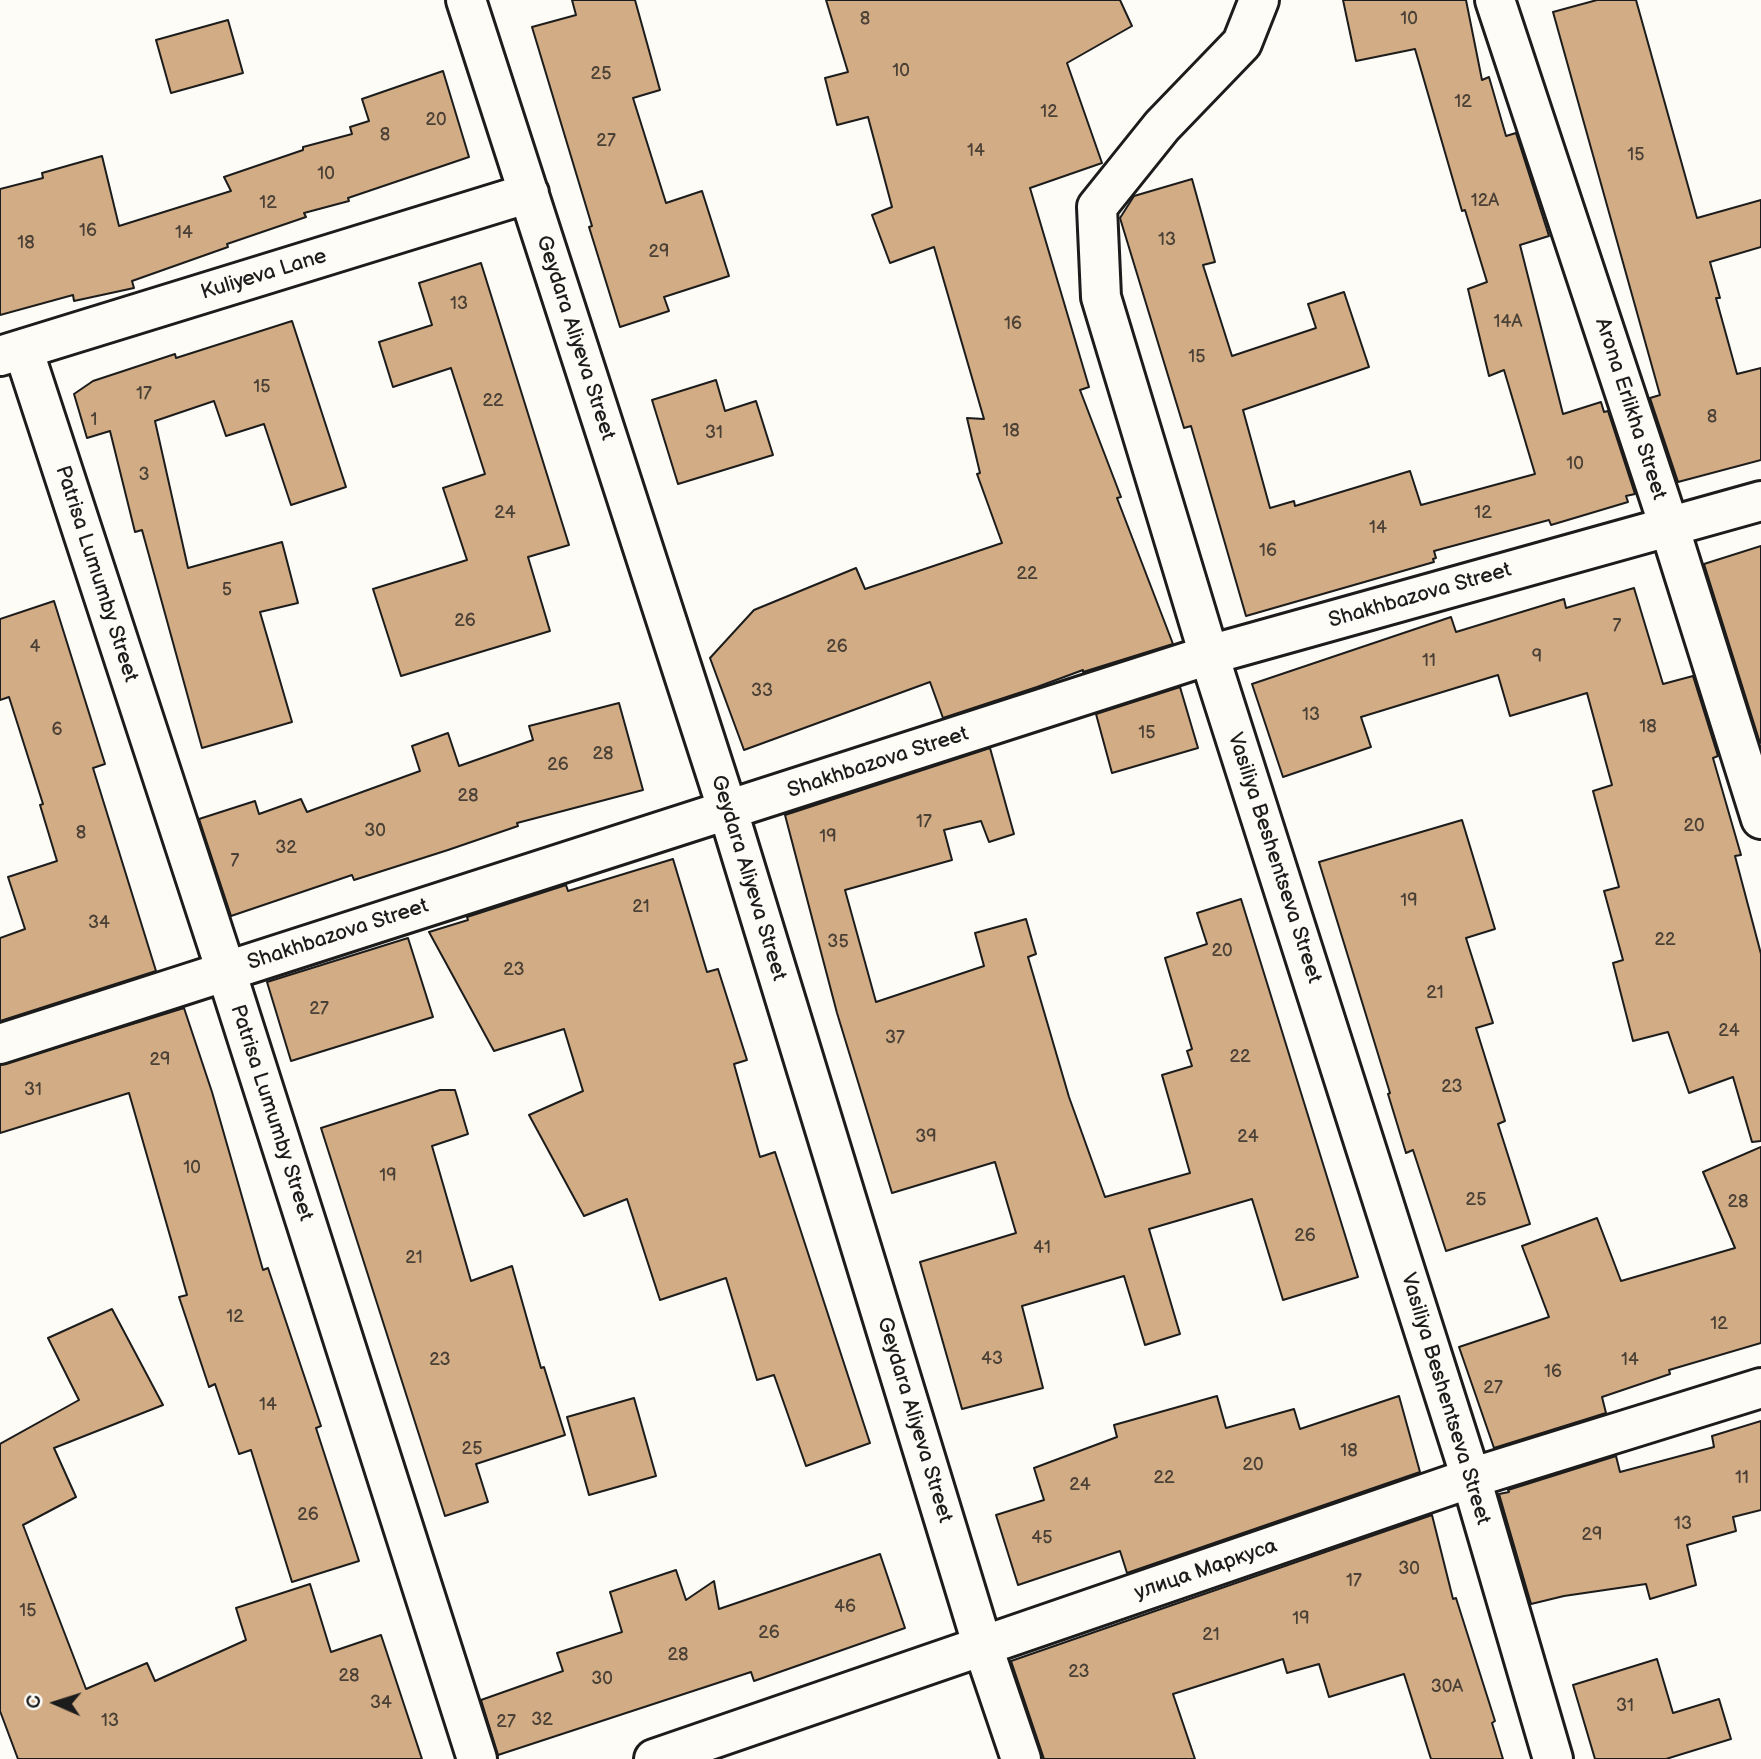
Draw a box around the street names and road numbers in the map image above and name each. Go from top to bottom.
street label: Geydara Aliyeva Street [530,233,620,443]
street label: Kuliyeva Lane [198,244,330,306]
street label: Arona Erlikha Street [1589,315,1671,503]
street label: Patrisa Lumumby Street [49,463,143,685]
street label: Shakhbazova Street [1326,558,1514,634]
street label: Shakhbazova Street [784,722,972,804]
street label: Vasiliya Beshentseva Street [1222,730,1326,986]
street label: Geydara Aliyeva Street [705,772,791,984]
street label: Shakhbazova Street [244,894,432,976]
street label: Patrisa Lumumby Street [224,1002,318,1224]
street label: Vasiliya Beshentseva Street [1395,1270,1495,1528]
street label: Geydara Aliyeva Street [871,1314,957,1526]
street label: улица Маркуса [1131,1534,1281,1606]

